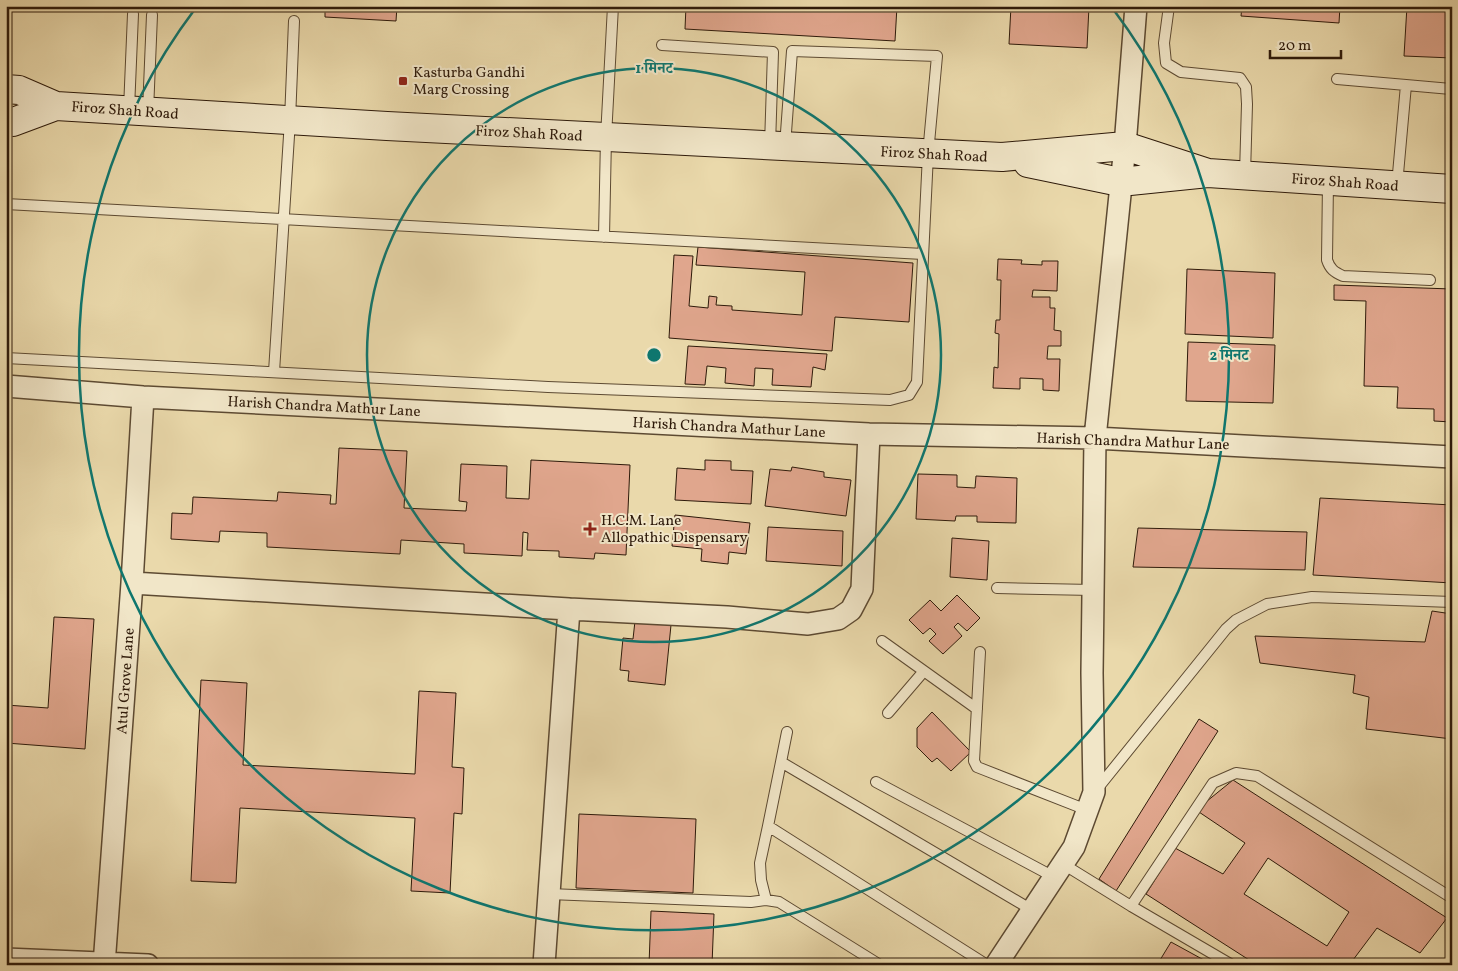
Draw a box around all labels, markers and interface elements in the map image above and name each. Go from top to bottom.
scale bar [1270,28,1342,60]
text: 20 m [1278,36,1311,57]
text: 1 मिनट [635,59,674,80]
place label: Kasturba Gandhi Marg Crossing [413,63,525,101]
marker: Kasturba Gandhi Marg Crossing [397,75,409,87]
street label: Firoz Shah Road [70,97,179,126]
street label: Firoz Shah Road [475,121,583,148]
street label: Firoz Shah Road [880,142,988,169]
street label: Firoz Shah Road [1290,169,1399,198]
centre of rings [645,346,663,364]
text: 2 मिनट [1209,346,1250,367]
street label: Harish Chandra Mathur Lane [227,392,421,423]
street label: Harish Chandra Mathur Lane [632,413,826,444]
street label: Harish Chandra Mathur Lane [1036,429,1230,456]
place label: H.C.M. Lane Allopathic Dispensary [601,511,748,549]
marker: H.C.M. Lane Allopathic Dispensary [583,522,597,536]
street label: Atul Grove Lane [112,627,141,735]

